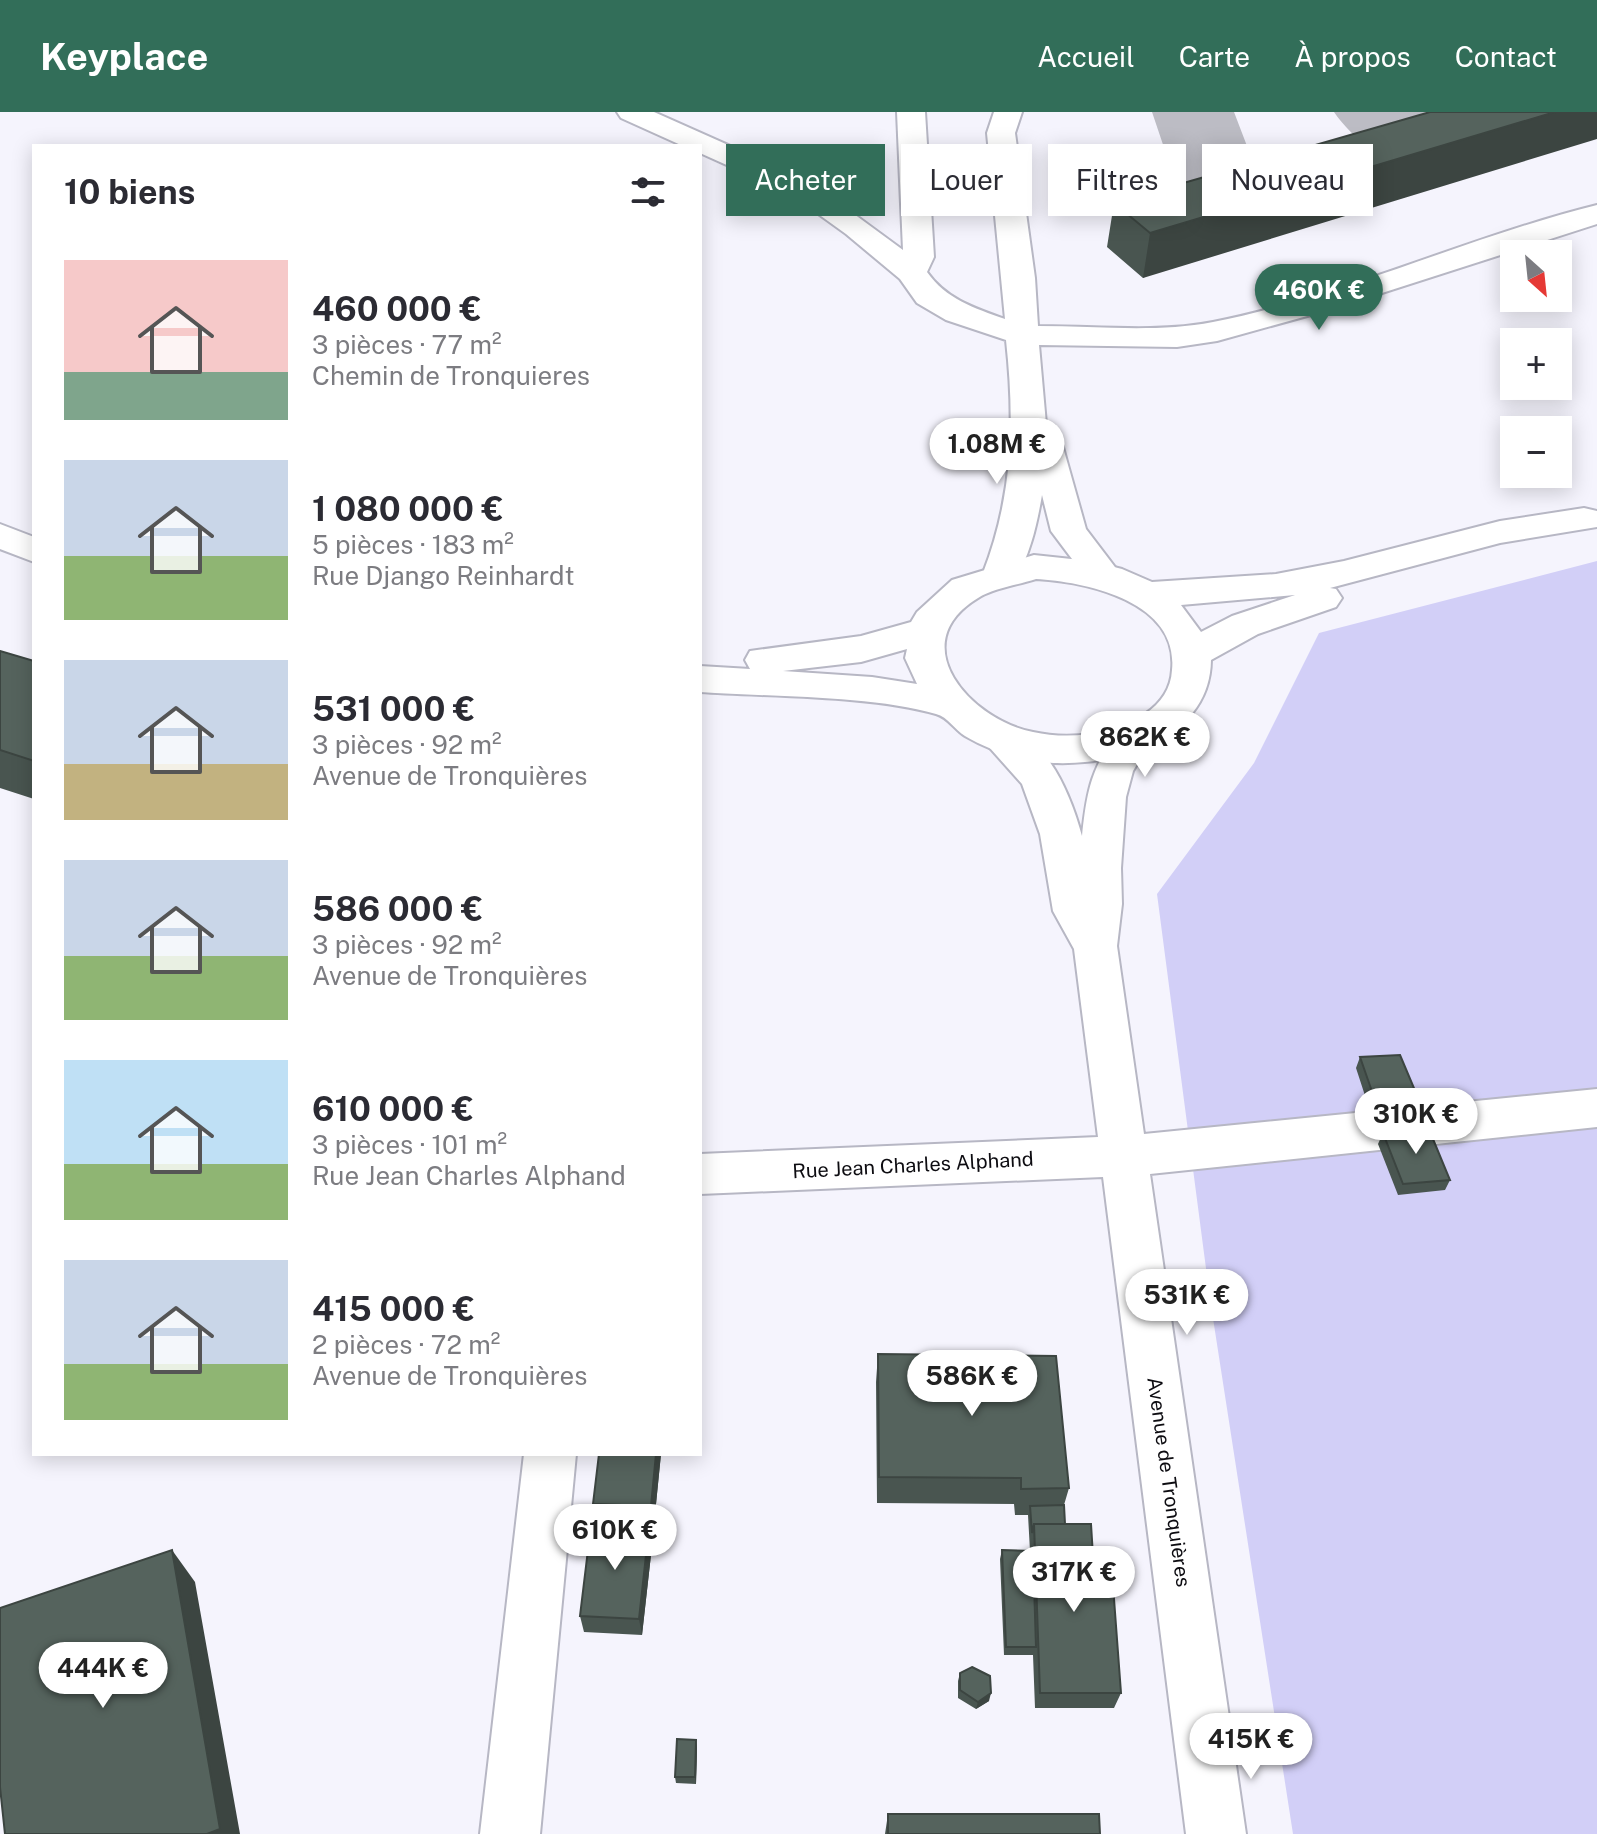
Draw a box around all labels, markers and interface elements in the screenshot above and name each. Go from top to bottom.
text: Keyplace [40,34,208,79]
text: Accueil [1037,40,1135,73]
text: Carte [1179,40,1250,73]
text: À propos [1294,40,1411,73]
text: Contact [1455,40,1557,73]
chip: Acheter [726,144,885,216]
chip: Louer [901,144,1032,216]
chip: Filtres [1048,144,1186,216]
chip: Nouveau [1202,144,1373,216]
icon: filters [626,170,670,214]
text: 10 biens [64,172,195,212]
north arrow [1500,240,1572,312]
map controls [1500,240,1572,488]
pin: 460K € [1254,264,1384,332]
text: 460K € [1273,274,1365,305]
text: 460 000 € [312,289,482,329]
icon: home [128,292,224,388]
button: + [1500,328,1572,400]
text: 3 pièces · 77 m² [312,329,501,360]
text: Chemin de Tronquieres [312,360,590,391]
button: − [1500,416,1572,488]
pin: 1.08M € [923,418,1071,486]
text: 1.08M € [948,428,1046,459]
text: 1 080 000 € [312,489,504,529]
icon: home [128,492,224,588]
text: 5 pièces · 183 m² [312,529,514,560]
text: Rue Django Reinhardt [312,560,575,591]
text: 531 000 € [312,689,475,729]
icon: home [128,692,224,788]
pin: 862K € [1080,711,1210,779]
text: 862K € [1099,721,1191,752]
text: 3 pièces · 92 m² [312,729,502,760]
text: Avenue de Tronquières [312,760,587,791]
text: 586 000 € [312,889,483,929]
icon: home [128,892,224,988]
text: 3 pièces · 92 m² [312,929,502,960]
text: Avenue de Tronquières [312,960,587,991]
pin: 310K € [1351,1088,1481,1156]
text: 610 000 € [312,1089,474,1129]
icon: home [128,1092,224,1188]
text: 310K € [1373,1098,1459,1129]
text: 3 pièces · 101 m² [312,1129,507,1160]
street label: Rue Jean Charles Alphand [792,1147,1034,1183]
text: Rue Jean Charles Alphand [312,1160,626,1191]
pin: 531K € [1122,1269,1252,1337]
text: 531K € [1143,1279,1231,1310]
text: 415 000 € [312,1289,475,1329]
icon: home [128,1292,224,1388]
text: 2 pièces · 72 m² [312,1329,500,1360]
pin: 586K € [907,1350,1037,1418]
text: Avenue de Tronquières [312,1360,587,1391]
text: 586K € [925,1360,1019,1391]
street label: Avenue de Tronquières [1142,1375,1196,1589]
pin: 610K € [550,1504,680,1572]
text: 610K € [572,1514,658,1545]
pin: 317K € [1009,1546,1139,1614]
text: 317K € [1031,1556,1117,1587]
pin: 444K € [38,1642,168,1710]
text: 444K € [57,1652,149,1683]
pin: 415K € [1186,1713,1316,1781]
text: 415K € [1207,1723,1295,1754]

